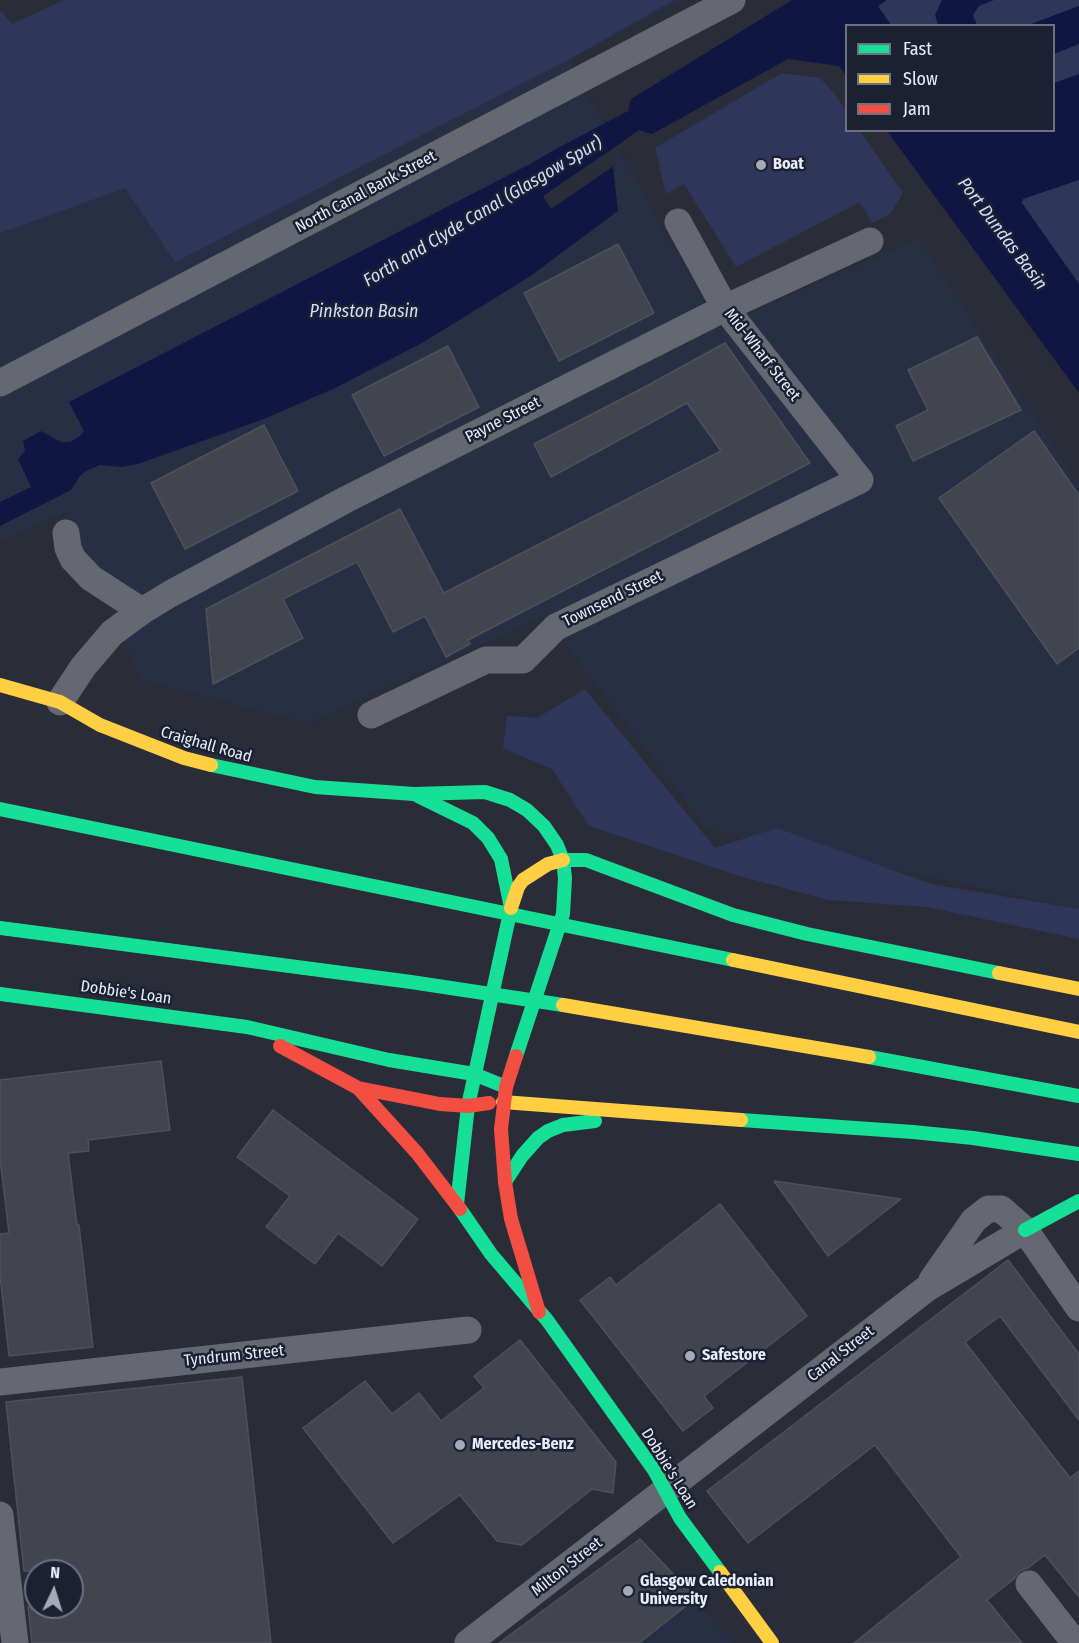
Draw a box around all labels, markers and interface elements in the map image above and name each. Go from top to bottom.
legend [845,24,1055,132]
text: Fast [903,38,932,60]
text: Slow [903,68,938,90]
text: Jam [903,98,931,120]
water label: Forth and Clyde Canal (Glasgow Spur) [360,132,606,292]
street label: North Canal Bank Street [292,147,440,237]
place label: Boat [773,155,804,175]
marker: Boat [754,158,768,172]
water label: Port Dundas Basin [953,174,1051,294]
water label: Pinkston Basin [310,301,418,323]
street label: Mid-Wharf Street [720,305,804,405]
street label: Payne Street [462,393,544,447]
street label: Townsend Street [560,567,666,631]
street label: Craighall Road [158,723,254,767]
street label: Dobbie's Loan [79,977,173,1009]
street label: Canal Street [804,1322,878,1386]
street label: Tyndrum Street [183,1341,285,1371]
place label: Safestore [702,1346,766,1366]
marker: Safestore [683,1349,697,1363]
street label: Dobbie's Loan [637,1425,701,1513]
place label: Mercedes-Benz [472,1435,574,1455]
marker: Mercedes-Benz [453,1438,467,1452]
street label: Milton Street [528,1533,606,1601]
north arrow [24,1559,84,1619]
text: N [50,1563,61,1582]
place label: Glasgow Caledonian University [640,1572,774,1610]
marker: Glasgow Caledonian University [621,1584,635,1598]

